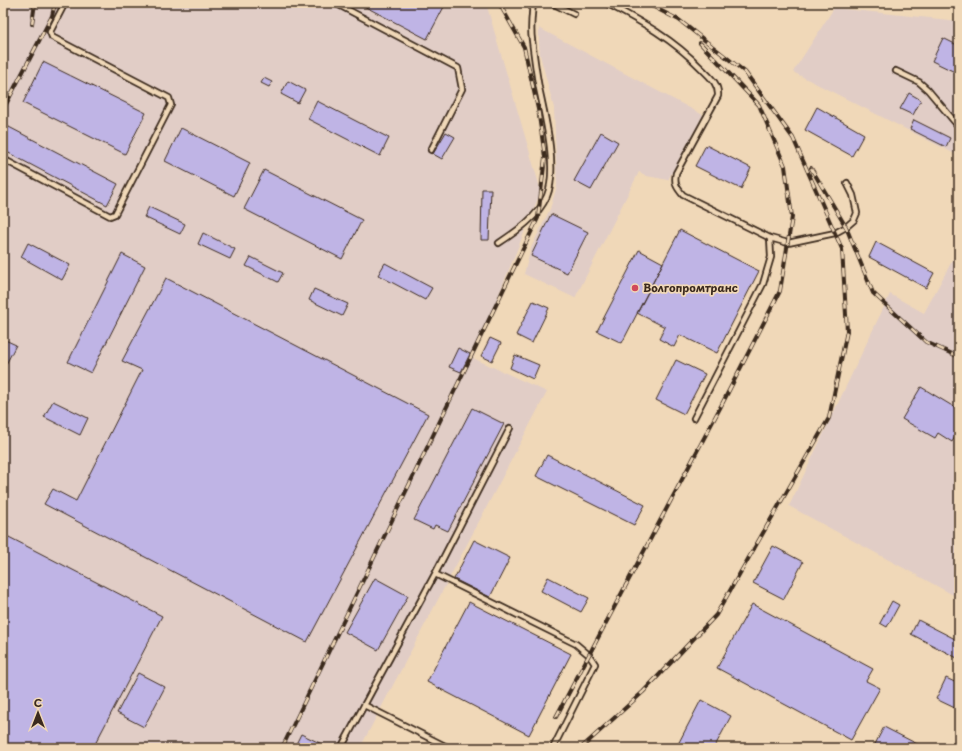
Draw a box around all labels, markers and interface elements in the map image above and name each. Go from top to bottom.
place label: Волгопромтранс [643,279,738,296]
marker: Волгопромтранс [630,283,640,293]
north arrow [18,693,58,733]
text: С [34,694,42,711]

